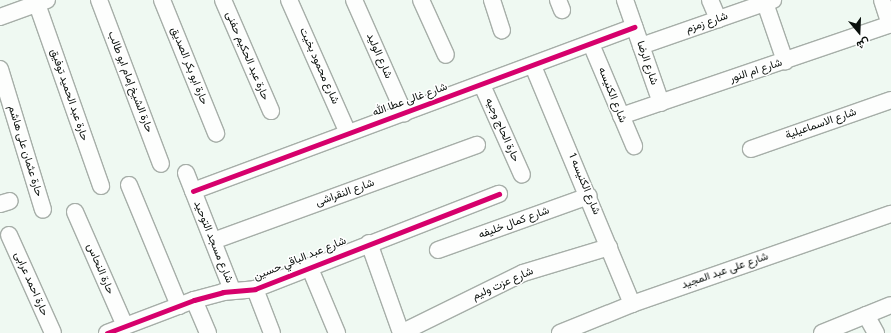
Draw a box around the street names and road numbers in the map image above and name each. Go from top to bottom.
street label: حارة عبد الحكيم حفنى [222,10,272,102]
street label: شارع زمزم [684,10,730,36]
street label: حارة ابو بكر الصديق [167,25,211,107]
street label: شارع محمود بخيت [296,26,342,106]
street label: حارة الشيخ إمام ابو طالب [105,29,155,135]
street label: شارع الوليد [363,31,395,81]
street label: شارع الرضا [633,39,661,87]
street label: حارة عبد الحميد توفيق [47,47,91,143]
street label: شارع ام النور [728,56,784,86]
street label: شارع الكنيسه [595,65,629,125]
street label: شارع غالى عطا الله [371,80,449,120]
street label: حارة الحاج وجيه [482,96,522,164]
street label: حارة عثمان على هاشم [5,104,45,198]
street label: شارع الاسماعيلية [784,106,858,142]
street label: شارع الكنيسه 1 [565,151,603,217]
street label: شارع النقراشى [314,176,376,210]
street label: شارع مسجد التوحيد [190,199,236,285]
street label: شارع كمال خليفه [477,204,551,242]
street label: شارع عبد الباقي حسين [252,234,348,284]
street label: حارة النحاس [83,242,117,296]
street label: حارة احمد عرابى [11,250,51,318]
street label: شارع على عبد المجيد [680,250,770,292]
street label: شارع عزت وليم [471,265,535,303]

